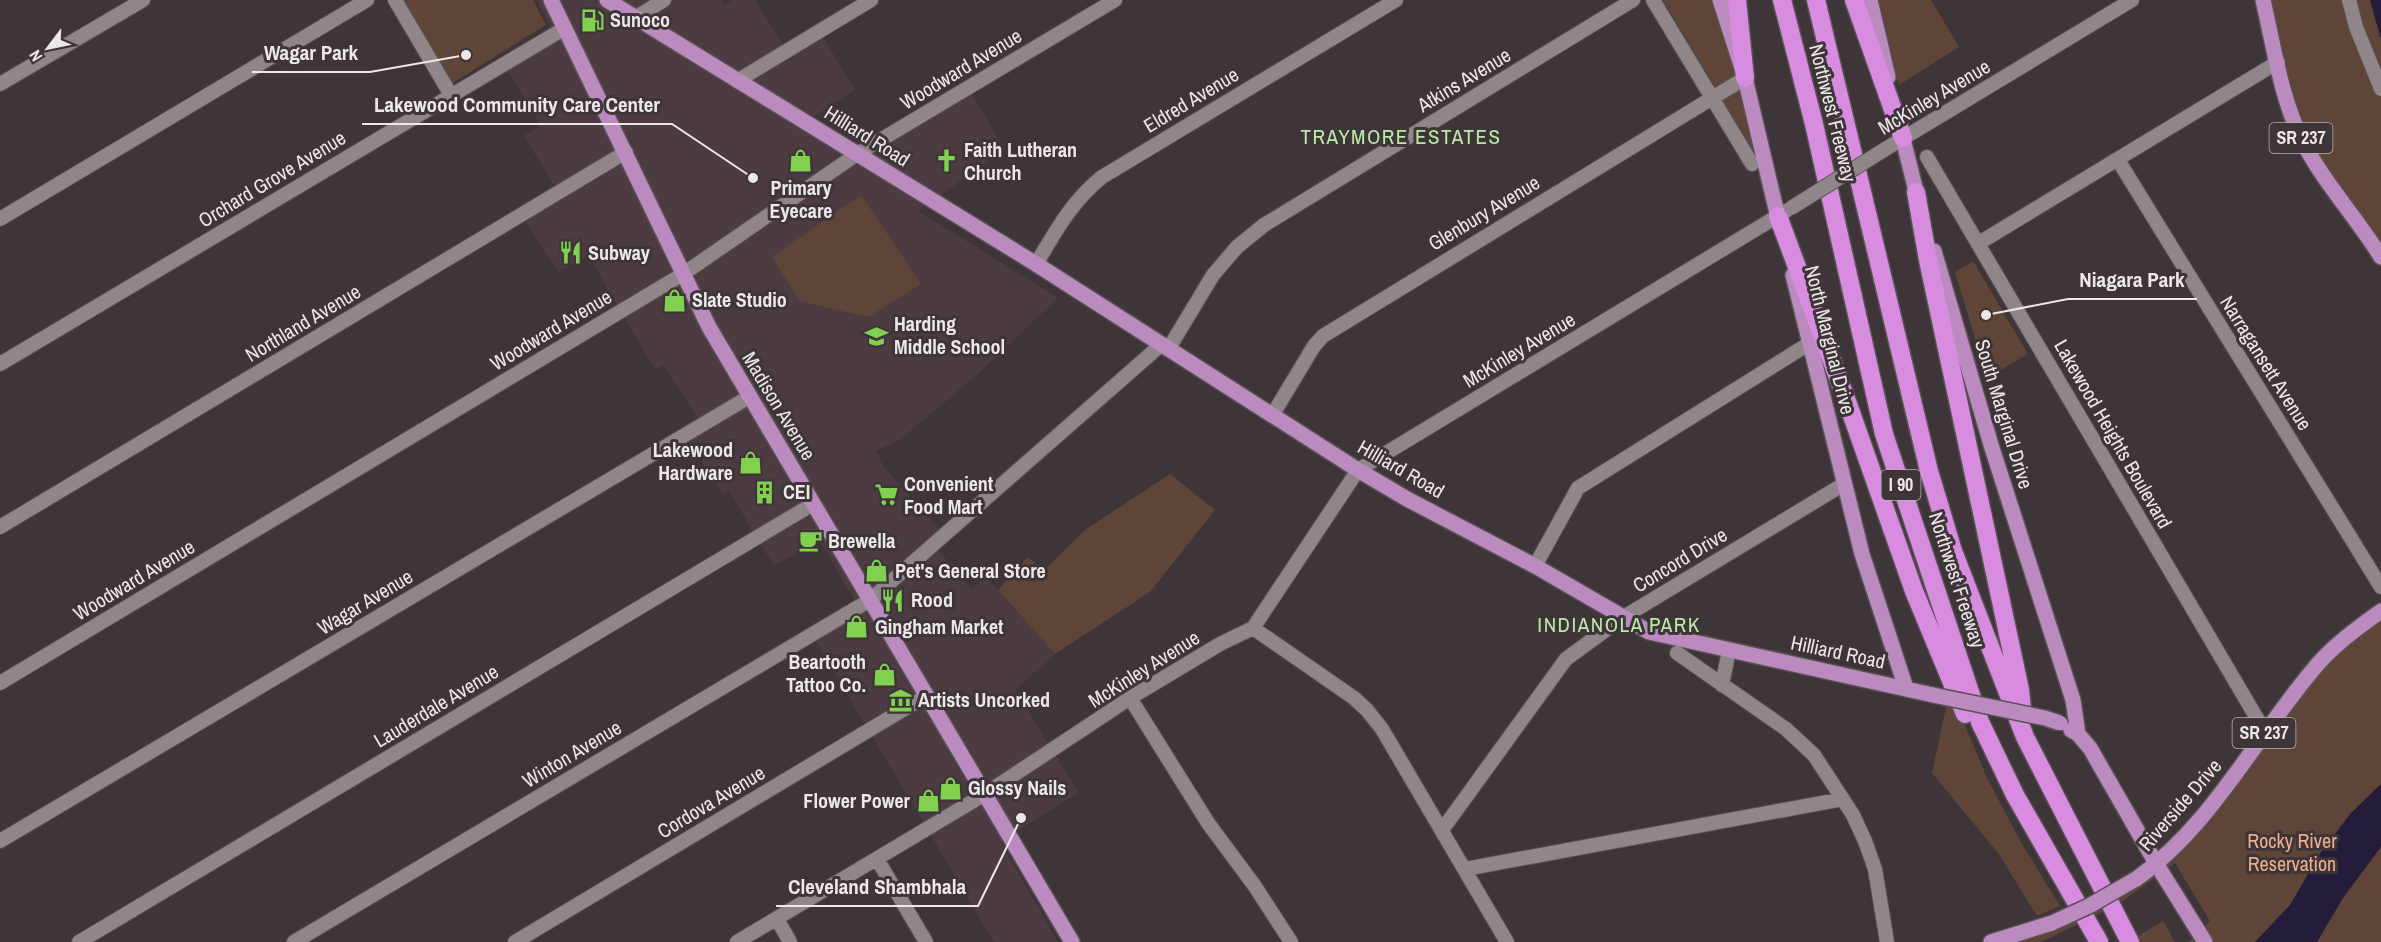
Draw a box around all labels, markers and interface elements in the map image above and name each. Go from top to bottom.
place label: Sunoco [610,6,670,33]
fuel station icon: Sunoco [579,7,605,33]
north arrow [18,18,78,78]
street label: Woodward Avenue [895,22,1026,115]
callout: Wagar Park [252,33,370,72]
text: Wagar Park [264,38,358,67]
street label: Atkins Avenue [1411,41,1516,119]
street label: Northwest Freeway [1803,41,1864,185]
text: N [23,46,47,66]
street label: McKinley Avenue [1873,52,1995,141]
street label: Eldred Avenue [1138,61,1243,139]
callout: Lakewood Community Care Center [362,85,672,124]
text: Lakewood Community Care Center [374,90,660,119]
street label: Hilliard Road [820,99,915,172]
district label: TRAYMORE ESTATES [1300,122,1502,151]
road number: SR 237 [2270,123,2332,153]
street label: Orchard Grove Avenue [193,124,350,233]
place label: Faith Lutheran Church [964,136,1077,186]
shop icon: Primary Eyecare [788,147,814,173]
church icon: Faith Lutheran Church [933,148,959,174]
street label: Glenbury Avenue [1423,169,1545,256]
place label: Primary Eyecare [770,174,832,224]
place label: Subway [588,239,651,266]
restaurant icon: Subway [557,240,583,266]
callout: Niagara Park [2068,260,2197,299]
street label: North Marginal Drive [1799,263,1862,417]
text: Niagara Park [2079,265,2185,294]
street label: Northland Avenue [240,277,365,368]
street label: Woodward Avenue [485,283,616,376]
place label: Slate Studio [692,286,787,313]
shop icon: Slate Studio [661,287,687,313]
street label: Narragansett Avenue [2214,290,2319,435]
street label: McKinley Avenue [1458,305,1580,394]
place label: Harding Middle School [894,310,1005,360]
school or university icon: Harding Middle School [863,323,889,349]
street label: Lakewood Heights Boulevard [2048,334,2179,533]
street label: South Marginal Drive [1969,336,2040,492]
street label: Madison Avenue [736,347,822,465]
street label: Hilliard Road [1353,433,1449,504]
place label: Lakewood Hardware [653,436,733,486]
shop icon: Lakewood Hardware [738,449,764,475]
place label: Convenient Food Mart [904,470,994,520]
road number: I 90 [1882,470,1920,500]
place label: CEI [783,478,810,505]
building icon: CEI [752,479,778,505]
supermarket icon: Convenient Food Mart [873,482,899,508]
street label: Northwest Freeway [1923,508,1992,652]
street label: Concord Drive [1627,521,1732,598]
place label: Brewella [828,527,895,554]
cafe icon: Brewella [797,528,823,554]
street label: Woodward Avenue [68,533,199,626]
place label: Pet's General Store [895,557,1046,584]
shop icon: Pet's General Store [864,558,890,584]
street label: Wagar Avenue [312,563,417,641]
place label: Rood [911,586,953,613]
restaurant icon: Rood [880,587,906,613]
district label: INDIANOLA PARK [1537,610,1701,639]
place label: Gingham Market [875,613,1004,640]
shop icon: Gingham Market [844,614,870,640]
street label: McKinley Avenue [1083,624,1205,714]
street label: Hilliard Road [1788,628,1888,675]
place label: Beartooth Tattoo Co. [786,648,866,698]
street label: Lauderdale Avenue [368,658,503,753]
shop icon: Beartooth Tattoo Co. [871,661,897,687]
place label: Artists Uncorked [918,686,1050,713]
museum icon: Artists Uncorked [887,687,913,713]
street label: Winton Avenue [517,713,626,794]
road number: SR 237 [2232,718,2296,748]
street label: Riverside Drive [2132,753,2227,857]
street label: Cordova Avenue [652,759,770,844]
place label: Glossy Nails [968,774,1066,801]
shop icon: Glossy Nails [937,775,963,801]
place label: Flower Power [803,787,911,814]
shop icon: Flower Power [915,788,941,814]
park label: Rocky River Reservation [2247,827,2337,877]
callout: Cleveland Shambhala [776,867,978,906]
text: Cleveland Shambhala [788,872,966,901]

